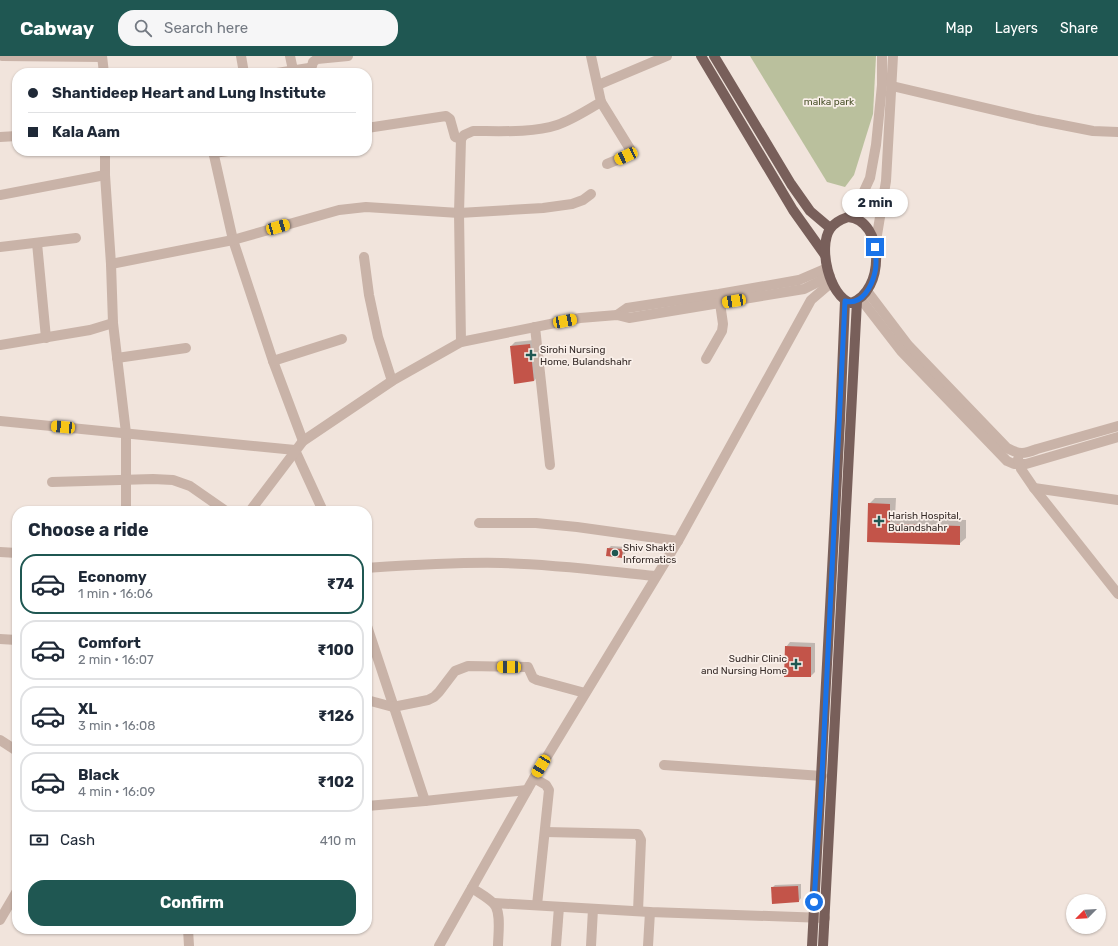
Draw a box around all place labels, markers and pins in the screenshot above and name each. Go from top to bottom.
place label: Sirohi Nursing Home, Bulandshahr [540,344,632,368]
marker: Sirohi Nursing Home, Bulandshahr [525,349,537,361]
place label: Harish Hospital, Bulandshahr [888,510,961,534]
marker: Harish Hospital, Bulandshahr [873,515,885,527]
place label: Shiv Shakti Informatics [623,542,676,566]
marker: Shiv Shakti Informatics [610,548,620,558]
place label: Sudhir Clinic and Nursing Home [701,653,787,677]
marker: Sudhir Clinic and Nursing Home [790,658,802,670]

